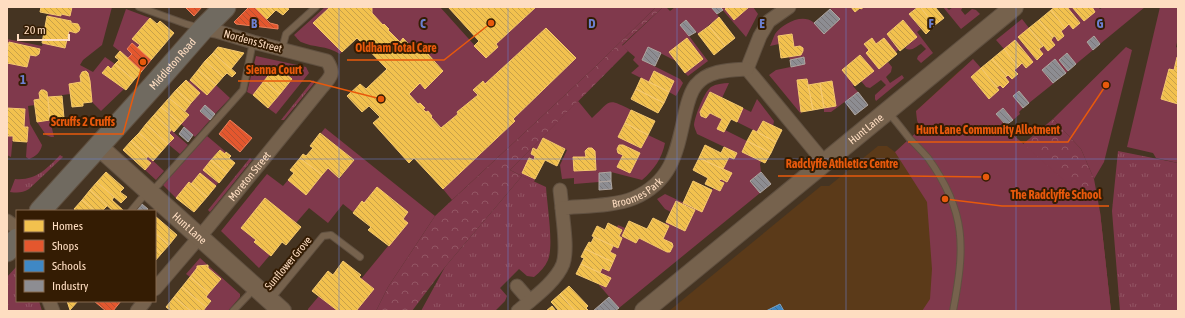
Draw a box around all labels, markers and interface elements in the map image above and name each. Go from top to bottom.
scale bar [18,16,69,42]
text: B [251,16,258,31]
text: C [420,16,426,31]
text: D [588,16,596,31]
text: E [759,16,765,31]
text: F [928,16,934,31]
text: G [1097,16,1104,31]
text: 20 m [24,23,46,37]
street label: Nordens Street [222,27,284,55]
street label: Middleton Road [147,36,198,92]
callout: Oldham Total Care [347,36,444,60]
text: Oldham Total Care [355,41,437,55]
callout: Sienna Court [238,57,310,81]
text: Sienna Court [246,63,302,77]
text: 1 [20,72,26,87]
callout: Scruffs 2 Cruffs [43,110,123,134]
street label: Hunt Lane [846,111,886,147]
text: Scruffs 2 Cruffs [51,115,116,129]
callout: Hunt Lane Community Allotment [908,118,1068,142]
text: Hunt Lane Community Allotment [916,123,1061,137]
street label: Moreton Street [226,149,273,203]
callout: Radclyffe Athletics Centre [778,152,906,176]
text: Radclyffe Athletics Centre [786,157,899,171]
street label: Broomes Park [611,175,665,210]
callout: The Radclyffe School [1002,182,1109,206]
text: The Radclyffe School [1010,188,1102,202]
legend [16,210,156,302]
street label: Hunt Lane [170,210,209,246]
text: Homes [52,219,83,233]
street label: Sunflower Grove [262,234,314,292]
text: Shops [52,239,78,253]
text: Schools [52,259,86,273]
text: Industry [52,279,89,293]

